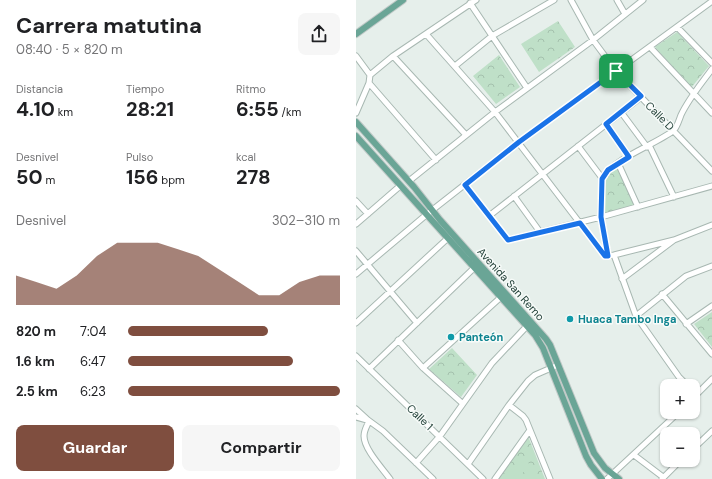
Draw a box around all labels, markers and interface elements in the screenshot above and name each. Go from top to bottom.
text: Carrera matutina [16,11,202,40]
button: share [298,13,340,55]
text: 08:40 · 5 × 820 m [16,41,123,58]
pin [599,54,633,88]
icon: arrive [605,60,627,82]
text: Distancia [16,82,63,96]
text: Tiempo [126,82,164,96]
text: Ritmo [236,82,266,96]
text: 4.10 [16,96,55,122]
text: 28:21 [126,96,174,122]
text: 6:55 [236,96,279,122]
street label: Calle D [642,98,678,134]
text: km [55,105,73,119]
text: /km [279,105,301,119]
text: Desnivel [16,150,59,164]
text: Pulso [126,150,153,164]
text: kcal [236,150,256,164]
text: 50 [16,164,43,190]
text: 156 [126,164,158,190]
text: 278 [236,164,271,190]
text: m [43,173,55,187]
text: bpm [158,173,185,187]
text: Desnivel [16,212,66,229]
text: 302–310 m [272,212,340,229]
street label: Avenida San Remo [474,245,548,323]
place label: Huaca Tambo Inga [578,312,676,326]
marker: Huaca Tambo Inga [565,314,575,324]
text: 820 m [16,323,56,340]
text: 7:04 [80,323,106,340]
place label: Panteón [459,330,504,344]
marker: Panteón [446,332,456,342]
text: 1.6 km [16,353,55,370]
text: 6:47 [80,353,106,370]
map controls [660,379,700,467]
button: + [660,379,700,419]
text: 2.5 km [16,383,58,400]
text: 6:23 [80,383,106,400]
street label: Calle 1 [404,401,436,433]
button: Guardar [16,425,174,471]
button: Compartir [182,425,340,471]
button: − [660,427,700,467]

